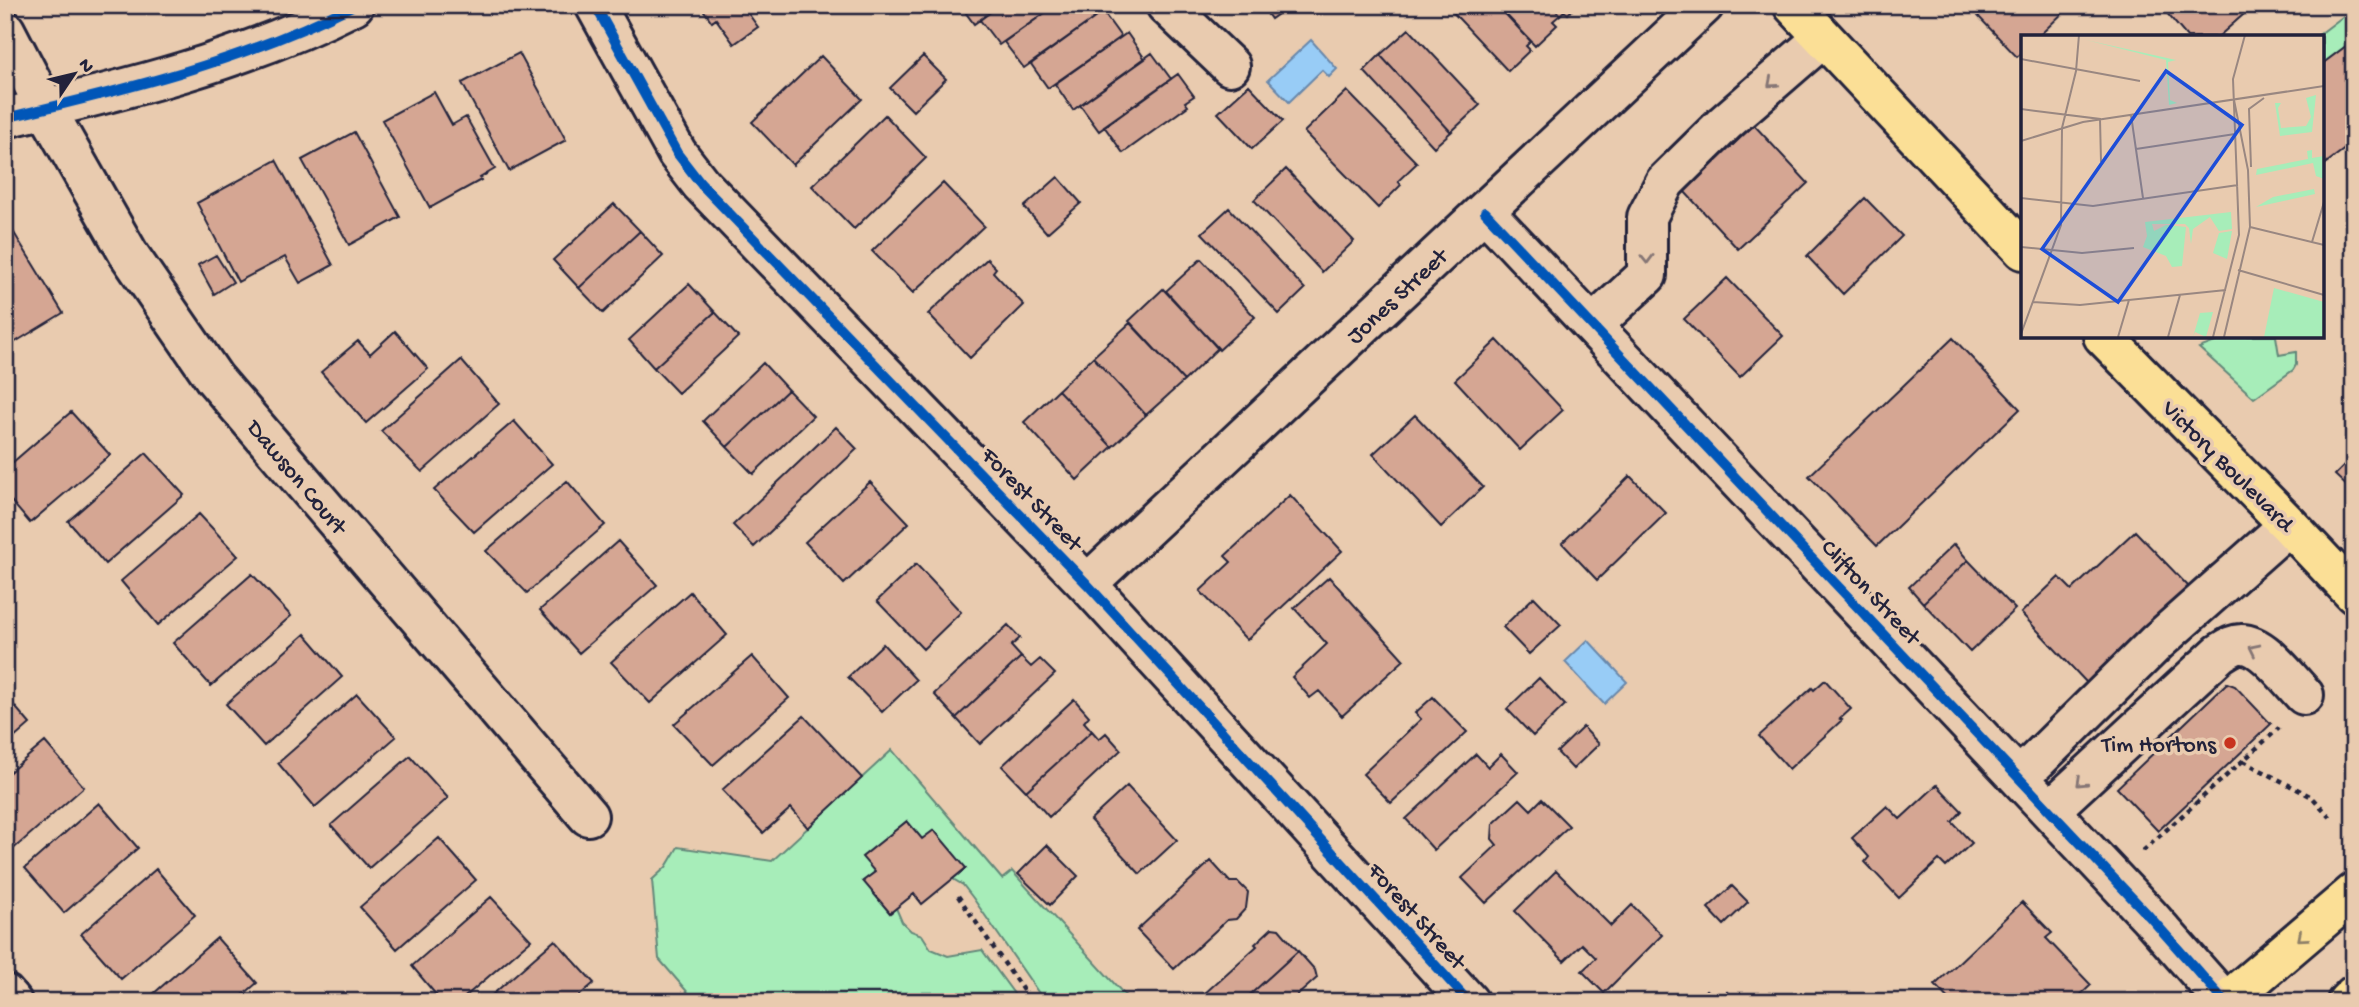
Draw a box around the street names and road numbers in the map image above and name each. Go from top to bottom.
street label: Jones Street [1342,242,1456,352]
street label: Victory Boulevard [2154,395,2300,541]
street label: Dawson Court [238,413,353,543]
street label: Forest Street [973,441,1089,560]
street label: Clifton Street [1813,534,1927,654]
street label: Forest Street [1359,857,1472,978]

